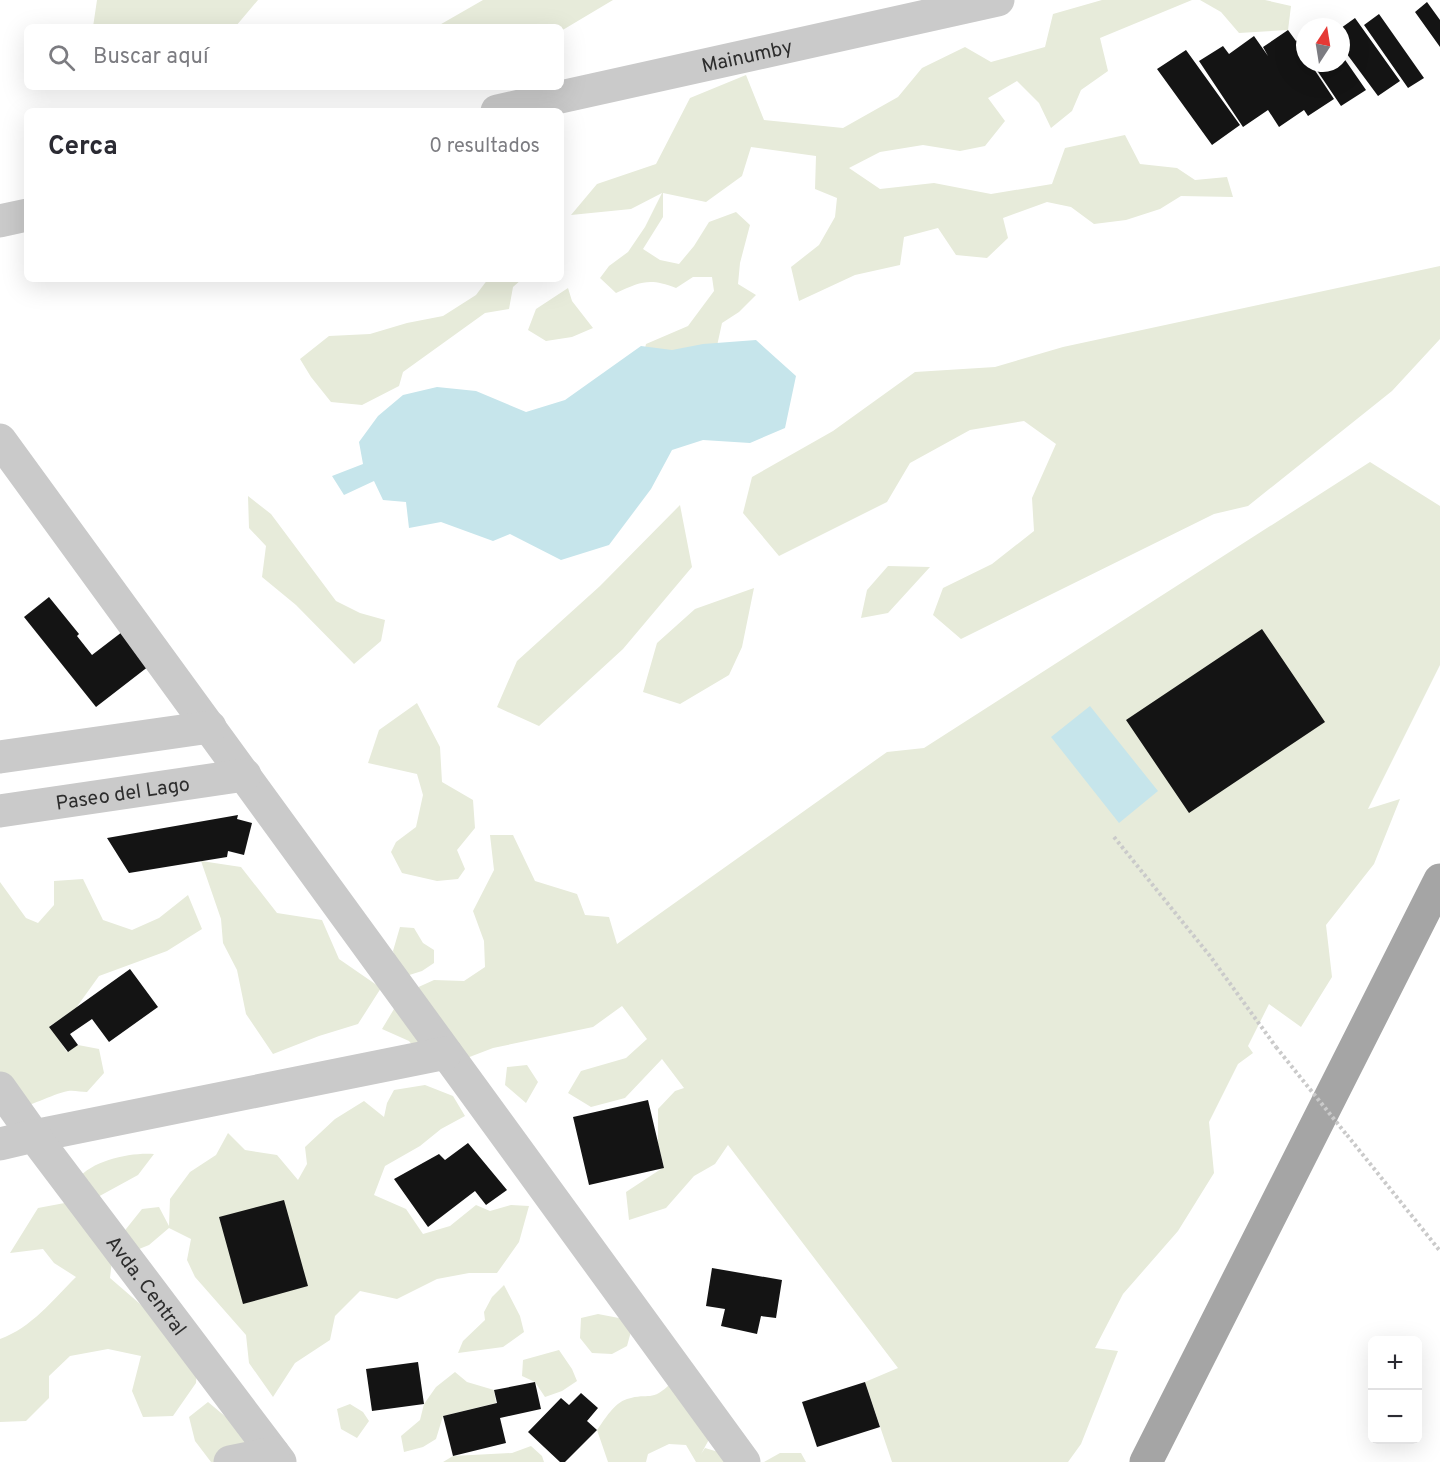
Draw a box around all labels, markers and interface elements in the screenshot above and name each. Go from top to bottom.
north arrow [1296,18,1350,72]
search box [24,24,564,90]
street label: Mainumby [699,35,795,80]
icon: search [45,41,78,74]
text: Buscar aquí [93,44,209,71]
text: Cerca [48,131,118,164]
text: 0 resultados [429,134,540,160]
street label: Paseo del Lago [54,772,192,818]
street label: Avda. Central [99,1231,191,1342]
map controls [1368,1336,1422,1444]
button: + [1368,1336,1422,1390]
button: − [1368,1390,1422,1444]

